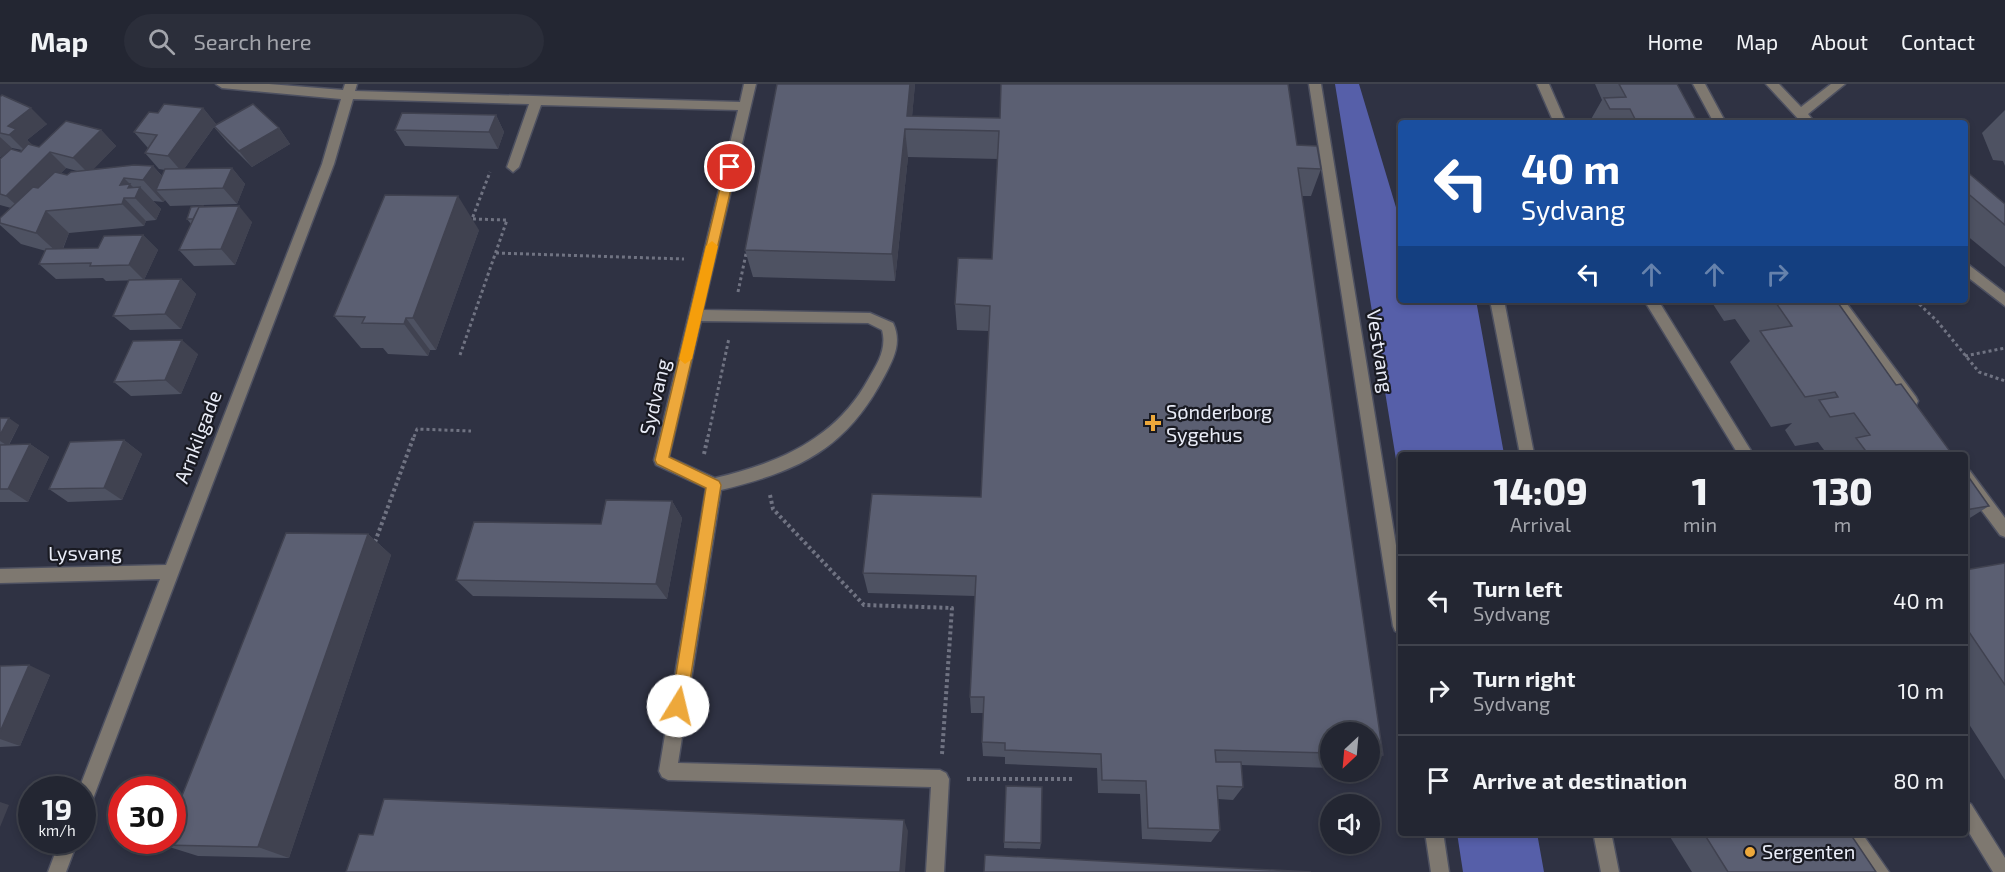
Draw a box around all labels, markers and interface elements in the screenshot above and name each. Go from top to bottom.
search box [124,14,544,68]
text: Map [30,24,88,58]
icon: search [145,25,178,58]
text: Search here [193,28,312,54]
text: Home [1647,29,1703,54]
text: Map [1736,29,1778,54]
text: About [1811,29,1868,54]
text: Contact [1901,29,1975,54]
pin [704,141,755,192]
text: 40 m [1521,142,1620,192]
icon: left [1422,144,1500,222]
icon: arrive [713,150,746,183]
text: Sydvang [1521,193,1625,225]
icon: left [1572,258,1605,291]
icon: ahead [1635,258,1668,291]
icon: ahead [1698,258,1731,291]
icon: right [1761,258,1794,291]
street label: Vestvang [1363,307,1399,394]
street label: Sydvang [634,356,674,437]
street label: Arnkilgade [168,387,226,486]
place label: Sønderborg Sygehus [1166,399,1272,446]
marker: Sønderborg Sygehus [1144,414,1162,432]
text: 14:09 [1493,469,1588,512]
text: 1 [1692,469,1708,512]
text: 130 [1812,469,1873,512]
text: Arrival [1510,512,1571,536]
text: min [1683,512,1717,536]
text: m [1834,512,1851,536]
street label: Lysvang [48,539,122,565]
text: Turn left [1473,575,1562,601]
icon: left [1422,584,1455,617]
text: 40 m [1893,587,1944,613]
text: Sydvang [1473,601,1550,625]
text: Turn right [1473,665,1575,691]
position arrow [646,674,710,738]
icon: right [1422,674,1455,707]
text: 10 m [1898,677,1944,703]
text: Sydvang [1473,691,1550,715]
north arrow [1320,722,1380,782]
map controls [1320,722,1380,854]
icon: arrive [1422,764,1455,797]
text: Arrive at destination [1473,767,1687,793]
text: 80 m [1893,767,1944,793]
speed limit sign: 30 [108,776,186,854]
text: 19 [42,790,72,826]
button: sound [1320,794,1380,854]
text: km/h [38,821,76,839]
place label: Sergenten [1762,839,1855,863]
marker: Sergenten [1743,845,1757,859]

